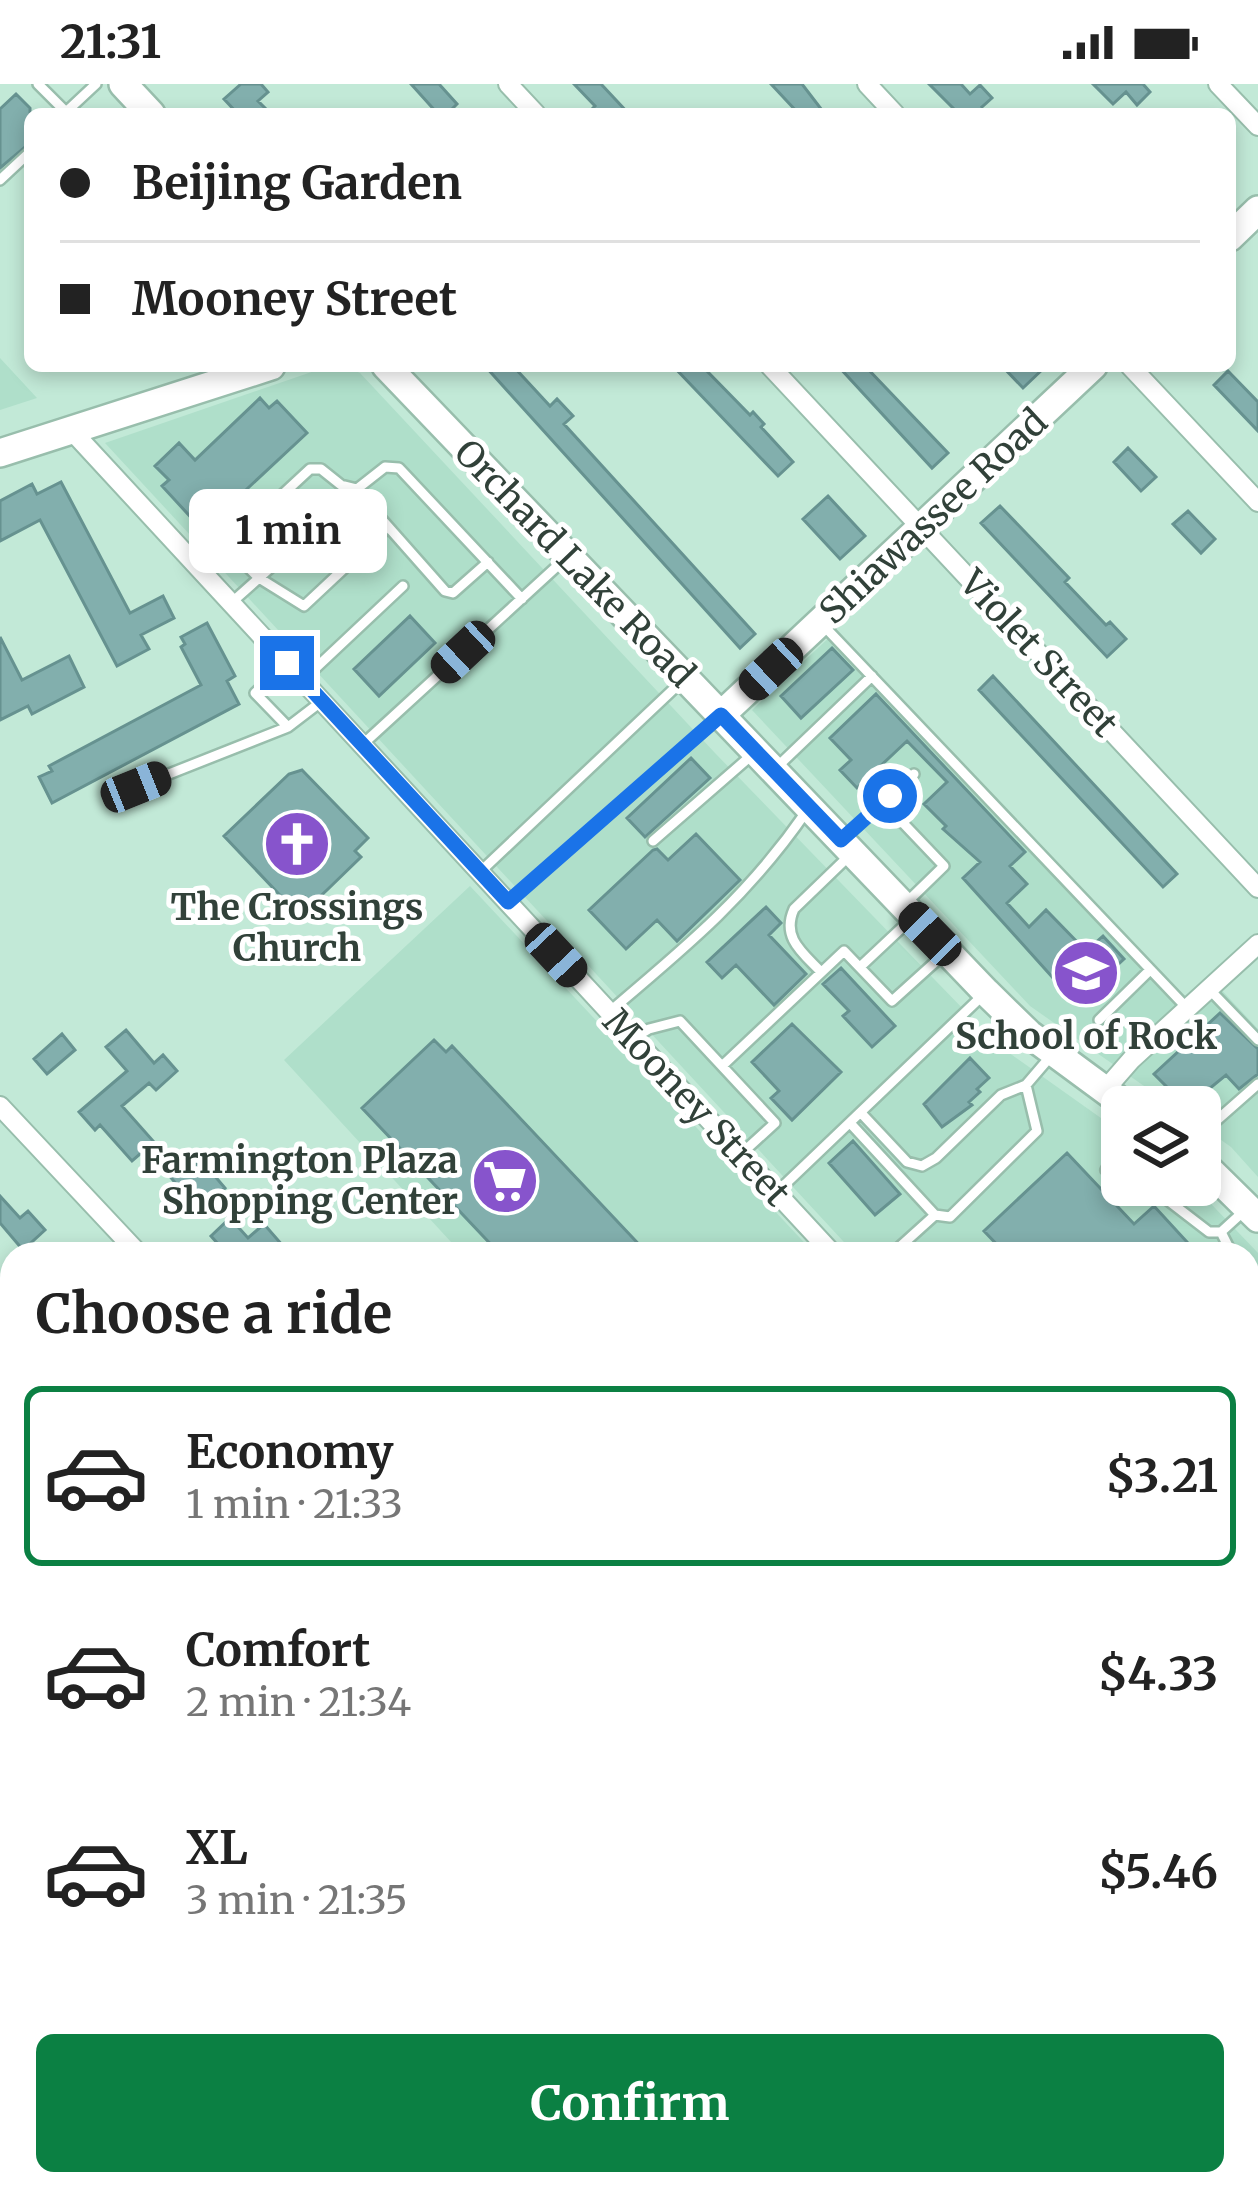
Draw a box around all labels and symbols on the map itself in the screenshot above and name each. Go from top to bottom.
street label: Shiawassee Road [810,399,1057,633]
street label: Orchard Lake Road [445,430,704,697]
callout: 1 min [188,489,386,573]
street label: Violet Street [949,560,1127,746]
car [424,614,502,690]
car [732,631,810,707]
route end [260,636,314,690]
car [96,757,176,817]
route start [863,769,917,823]
church icon: The Crossings Church [262,809,332,879]
place label: The Crossings Church [171,885,423,971]
car [892,896,968,972]
car [518,916,594,994]
school or university icon: School of Rock [1051,938,1121,1008]
street label: Mooney Street [594,999,800,1215]
place label: School of Rock [955,1014,1218,1059]
place label: Farmington Plaza Shopping Center [141,1138,458,1224]
supermarket icon: Farmington Plaza Shopping Center [470,1146,540,1216]

